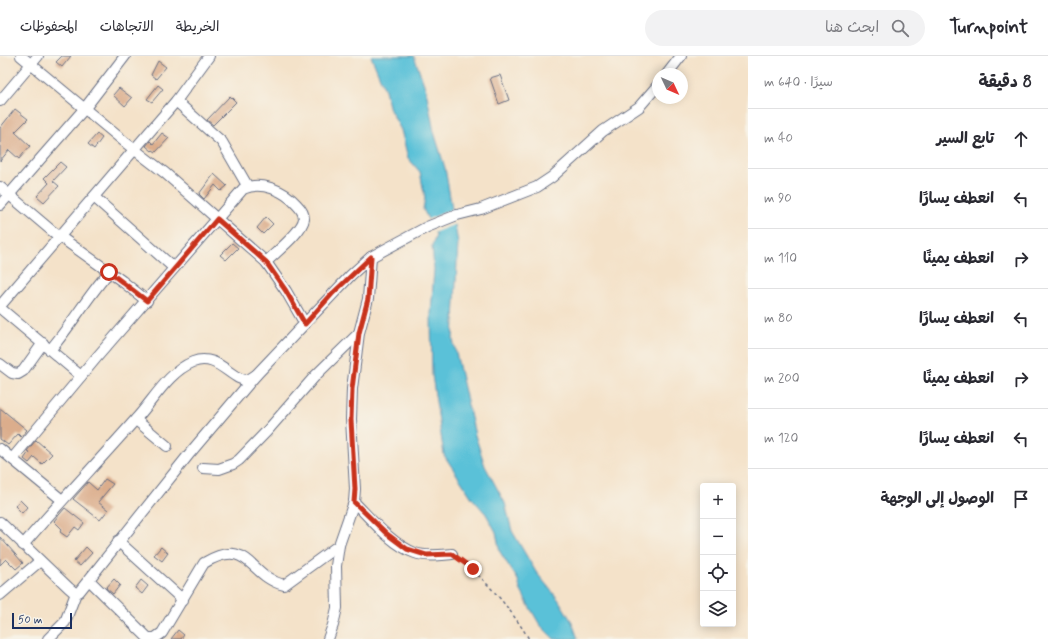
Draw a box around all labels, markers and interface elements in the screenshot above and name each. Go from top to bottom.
search box [645,10,925,46]
text: Turnpoint [949,15,1028,40]
icon: search [889,17,911,39]
text: المحفوظات [20,18,78,36]
text: الاتجاهات [100,18,154,36]
text: الخريطة [176,18,219,36]
text: ابحث هنا [825,18,879,38]
north arrow [652,68,688,104]
text: 8 دقيقة [979,71,1032,93]
text: سيرًا · 640 m [764,74,833,91]
icon: ahead [1010,128,1032,150]
text: تابع السير [936,129,994,149]
text: 40 m [764,130,793,147]
icon: left [1010,188,1032,210]
text: انعطف يسارًا [919,189,994,209]
text: 90 m [764,190,792,207]
icon: right [1010,248,1032,270]
text: انعطف يمينًا [923,249,994,269]
text: 110 m [764,250,797,267]
route start [100,263,118,281]
icon: left [1010,308,1032,330]
text: انعطف يسارًا [919,309,994,329]
text: 80 m [764,310,793,327]
icon: right [1010,368,1032,390]
text: انعطف يمينًا [923,369,994,389]
text: 200 m [764,370,800,387]
icon: left [1010,428,1032,450]
text: انعطف يسارًا [919,429,994,449]
text: 120 m [764,430,798,447]
map controls [700,483,736,627]
button: + [700,483,736,519]
icon: arrive [1010,488,1032,510]
text: الوصول إلى الوجهة [880,489,994,509]
button: − [700,519,736,555]
button: locate [700,555,736,591]
route end [464,560,482,578]
button: layers [700,591,736,627]
scale bar [12,611,72,630]
text: 50 m [18,613,43,627]

